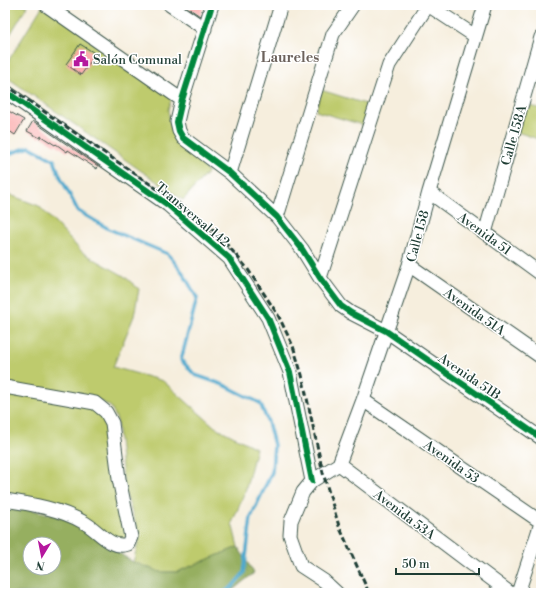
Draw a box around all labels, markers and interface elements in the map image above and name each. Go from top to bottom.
district label: Laureles [261,49,319,67]
public building icon: Salón Comunal [72,50,90,68]
place label: Salón Comunal [93,52,182,68]
street label: Calle 158A [498,102,531,167]
street label: Transversal 142 [152,179,233,250]
street label: Calle 158 [403,208,433,264]
street label: Avenida 51 [454,208,515,259]
street label: Avenida 51A [440,284,509,339]
street label: Avenida 51B [434,350,504,404]
street label: Avenida 53 [420,436,482,487]
street label: Avenida 53A [370,486,439,544]
north arrow [22,536,62,576]
scale bar [396,550,479,576]
text: N [35,557,46,573]
text: 50 m [402,557,430,572]

